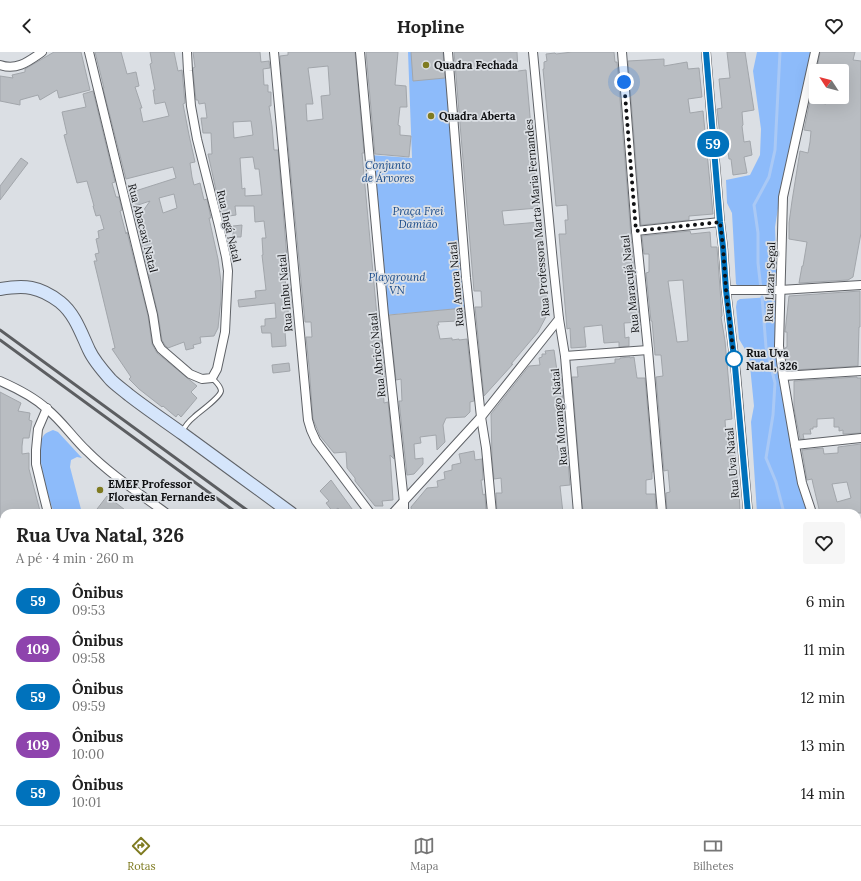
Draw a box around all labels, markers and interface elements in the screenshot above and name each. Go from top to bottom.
icon: back [16,15,38,37]
text: Hopline [397,15,464,38]
icon: heart [823,15,845,37]
place label: Quadra Fechada [434,58,518,72]
marker: Quadra Fechada [421,60,431,70]
north arrow [809,64,849,104]
map controls [809,64,849,104]
your location [614,72,634,92]
place label: Quadra Aberta [439,109,516,123]
marker: Quadra Aberta [426,111,436,121]
street label: Rua Professora Marta Maria Fernandes [521,119,553,317]
line badge: 59 [695,131,731,157]
text: 59 [705,135,721,153]
park label: Conjunto de Árvores [362,158,415,185]
street label: Rua Abacaxi Natal [125,182,161,274]
street label: Rua Ingá Natal [214,188,244,264]
park label: Praça Frei Damião [392,204,444,231]
street label: Rua Maracujá Natal [618,234,642,334]
street label: Rua Amora Natal [445,241,467,327]
street label: Rua Lazar Segal [762,242,778,322]
street label: Rua Imbu Natal [275,253,295,333]
park label: Playground VN [368,270,426,297]
street label: Rua Abricó Natal [366,312,388,398]
place label: Rua Uva Natal, 326 [746,346,798,373]
marker: Rua Uva Natal, 326 [725,350,743,368]
street label: Rua Morango Natal [548,368,570,466]
street label: Rua Uva Natal [722,427,742,499]
place label: EMEF Professor Florestan Fernandes [108,477,215,504]
marker: EMEF Professor Florestan Fernandes [95,485,105,495]
button: heart [803,522,845,564]
text: Rua Uva Natal, 326 [16,523,184,547]
text: A pé · 4 min · 260 m [16,550,134,567]
text: Ônibus [72,583,123,602]
text: 59 [30,592,46,610]
text: 6 min [806,592,845,611]
text: 09:53 [72,602,105,619]
text: Ônibus [72,631,123,650]
text: 109 [27,640,49,658]
text: 11 min [803,640,845,659]
text: 09:58 [72,650,105,667]
text: Ônibus [72,679,123,698]
text: 59 [30,688,46,706]
text: 12 min [801,688,845,707]
text: 09:59 [72,698,105,715]
text: Ônibus [72,727,123,746]
text: 109 [27,736,49,754]
text: 13 min [801,736,845,755]
text: 10:00 [72,746,104,763]
text: Ônibus [72,775,123,794]
text: 59 [30,784,46,802]
text: 14 min [801,784,845,803]
text: 10:01 [72,794,101,811]
tab: Rotas [127,835,156,873]
tab: Mapa [410,835,438,873]
tab: Bilhetes [693,835,734,873]

